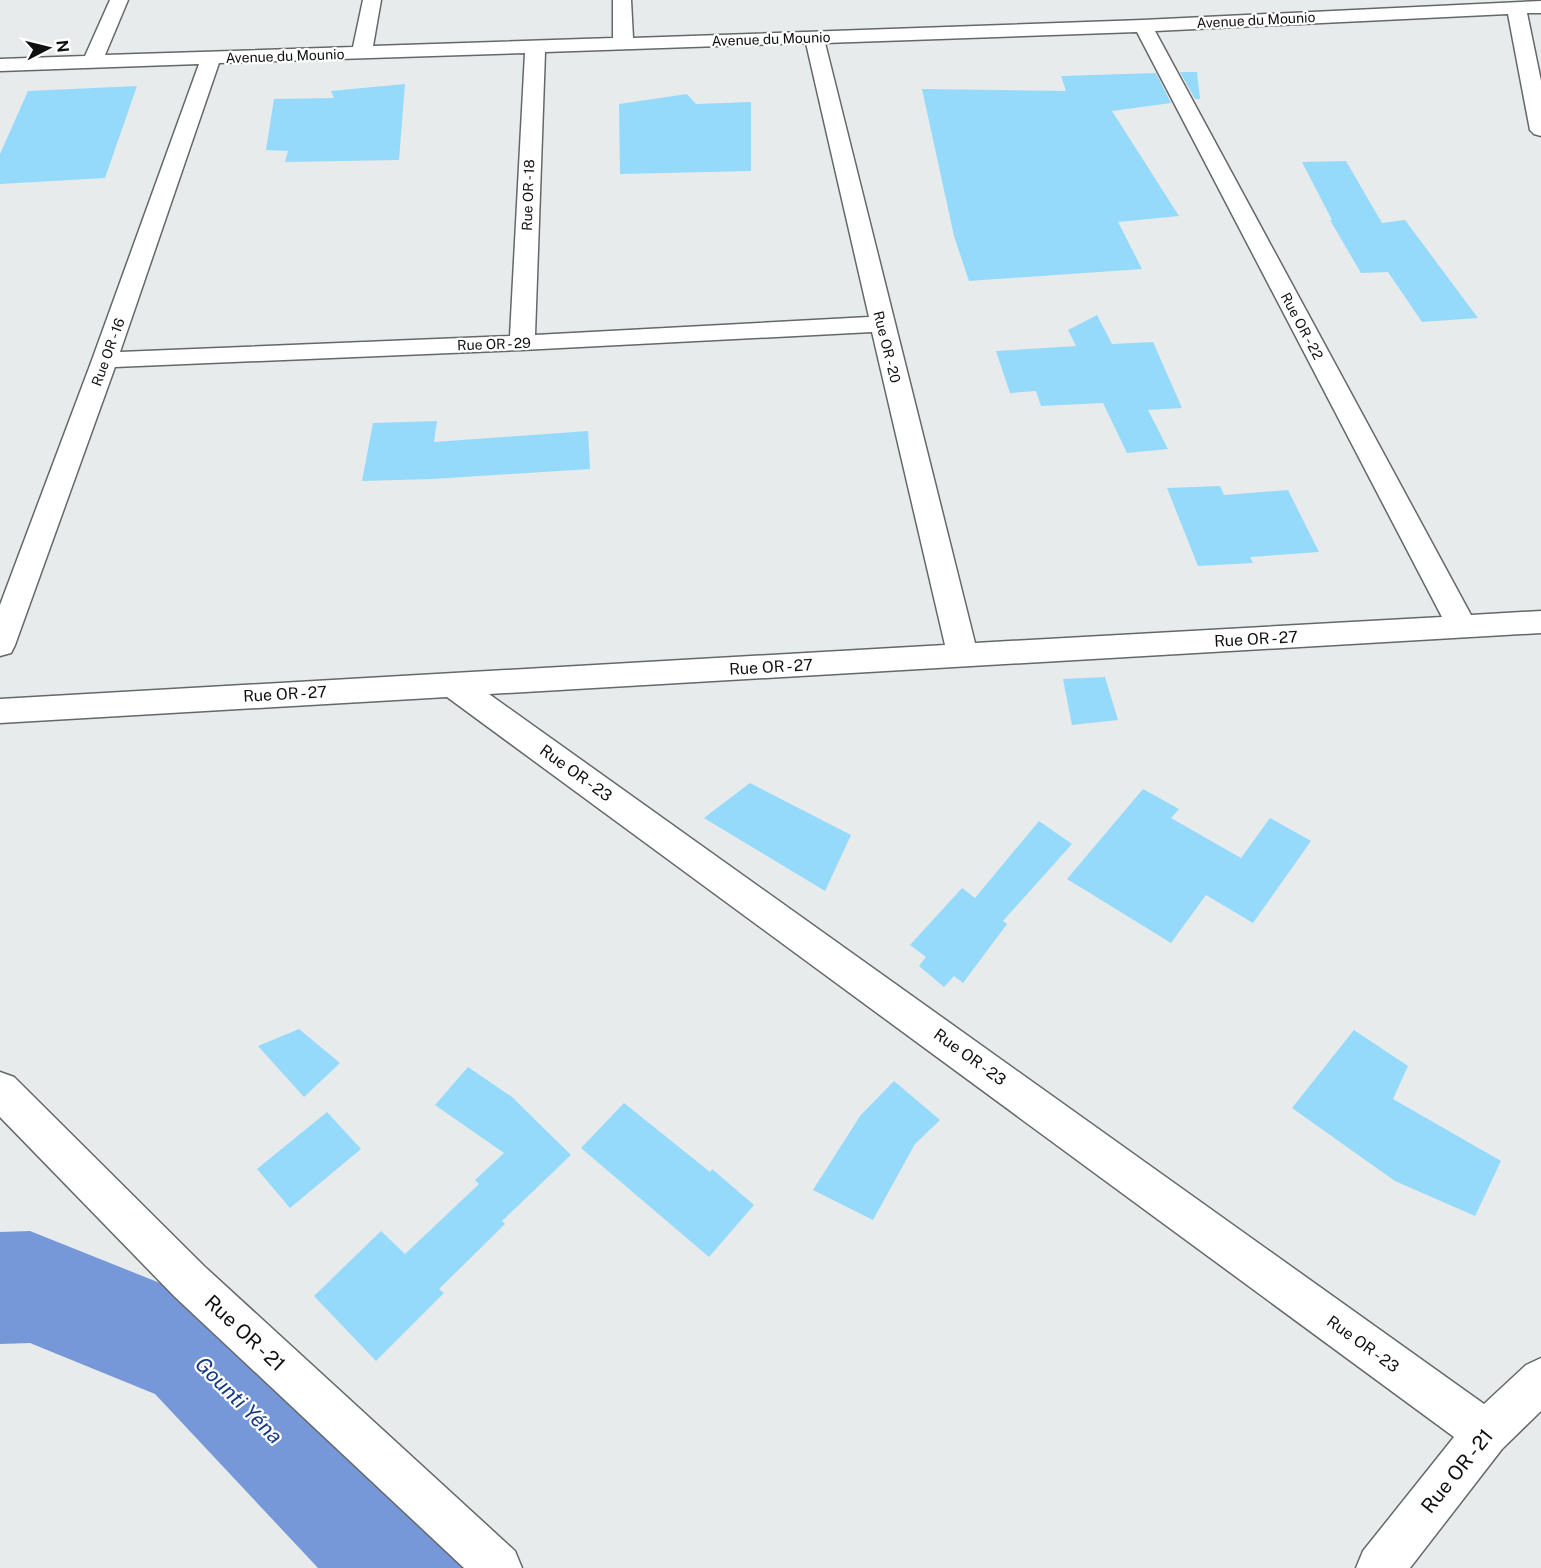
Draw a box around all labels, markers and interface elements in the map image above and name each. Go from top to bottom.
street label: Avenue du Mounio [1196,9,1316,31]
north arrow [18,18,78,78]
street label: Avenue du Mounio [711,29,831,49]
text: N [52,39,73,54]
street label: Avenue du Mounio [225,46,345,66]
street label: Rue OR - 18 [519,159,537,231]
street label: Rue OR - 22 [1278,290,1326,362]
street label: Rue OR - 20 [870,309,904,385]
street label: Rue OR - 16 [88,316,128,388]
street label: Rue OR - 29 [457,335,531,353]
street label: Rue OR - 27 [1214,627,1298,651]
street label: Rue OR - 27 [729,655,813,679]
street label: Rue OR - 27 [243,682,327,706]
street label: Rue OR - 23 [536,741,616,805]
street label: Rue OR - 23 [930,1025,1010,1089]
street label: Rue OR - 21 [200,1290,290,1376]
street label: Rue OR - 23 [1323,1312,1403,1376]
water label: Gounti Yéna [190,1351,288,1449]
street label: Rue OR - 21 [1416,1424,1498,1518]

